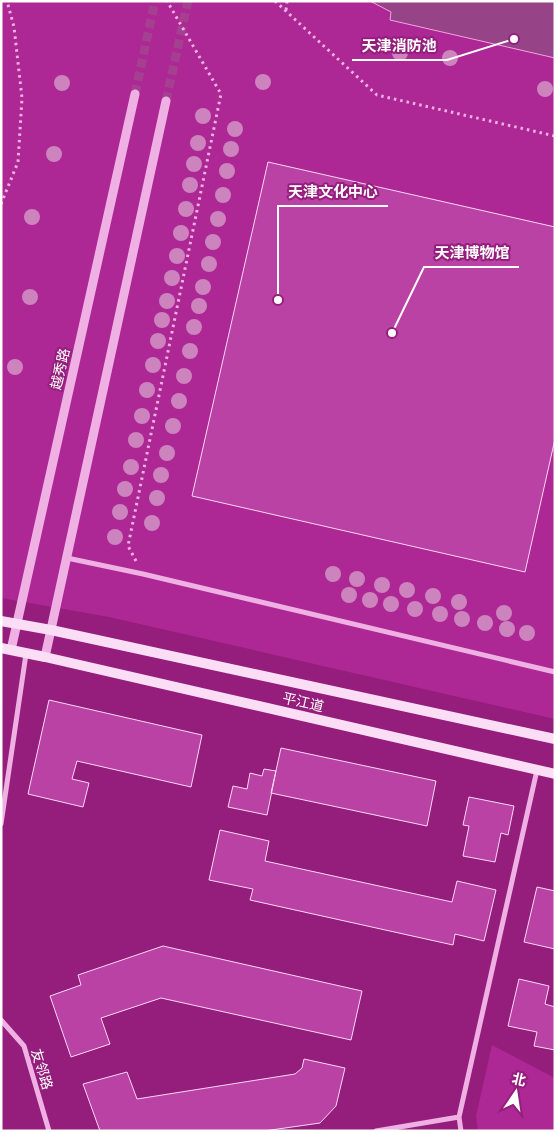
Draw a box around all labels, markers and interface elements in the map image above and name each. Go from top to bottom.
callout: 天津消防池 [352,30,447,60]
text: 天津消防池 [361,36,437,56]
callout: 天津文化中心 [278,176,388,206]
text: 天津文化中心 [288,182,378,202]
callout: 天津博物馆 [424,237,519,267]
text: 天津博物馆 [434,243,510,263]
street label: 越秀路 [47,347,73,391]
street label: 平江道 [281,689,325,715]
street label: 友邻路 [27,1046,57,1092]
north arrow [491,1067,541,1117]
text: 北 [510,1069,528,1090]

